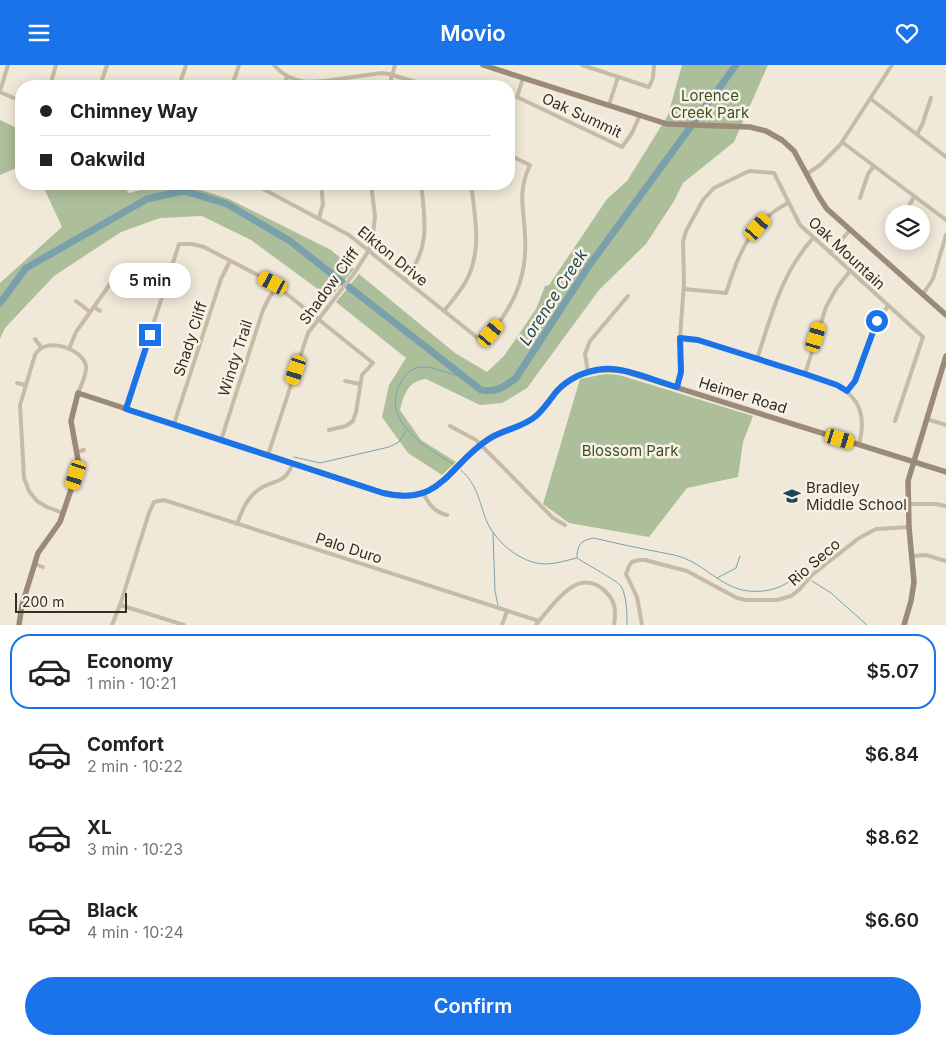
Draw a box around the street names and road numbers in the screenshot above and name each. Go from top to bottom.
street label: Oak Summit [539,88,625,142]
street label: Oak Mountain [804,212,890,294]
street label: Elkton Drive [354,222,432,290]
street label: Shadow Cliff [295,244,363,328]
street label: Shady Cliff [169,299,211,379]
street label: Windy Trail [214,317,256,399]
street label: Heimer Road [696,373,790,417]
street label: Palo Duro [313,528,385,568]
street label: Rio Seco [784,534,844,590]

